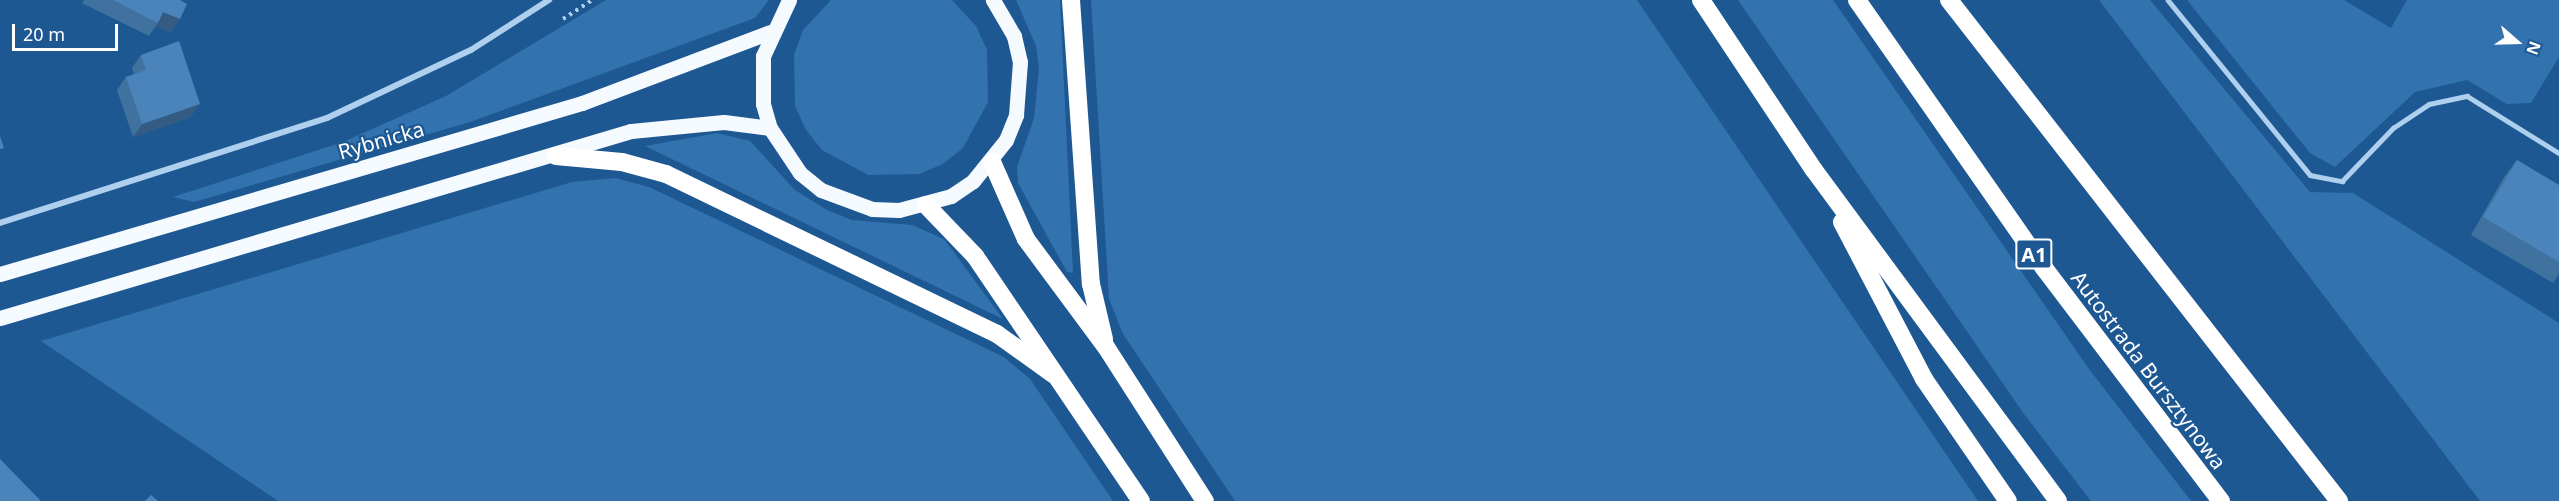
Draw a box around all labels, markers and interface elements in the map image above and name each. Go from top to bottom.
scale bar [15,12,122,50]
north arrow [2487,12,2547,72]
text: 20 m [23,22,65,46]
text: N [2521,38,2546,58]
street label: Rybnicka [335,116,427,164]
road number: A1 [2014,237,2054,271]
street label: Autostrada Bursztynowa [2066,266,2232,474]

